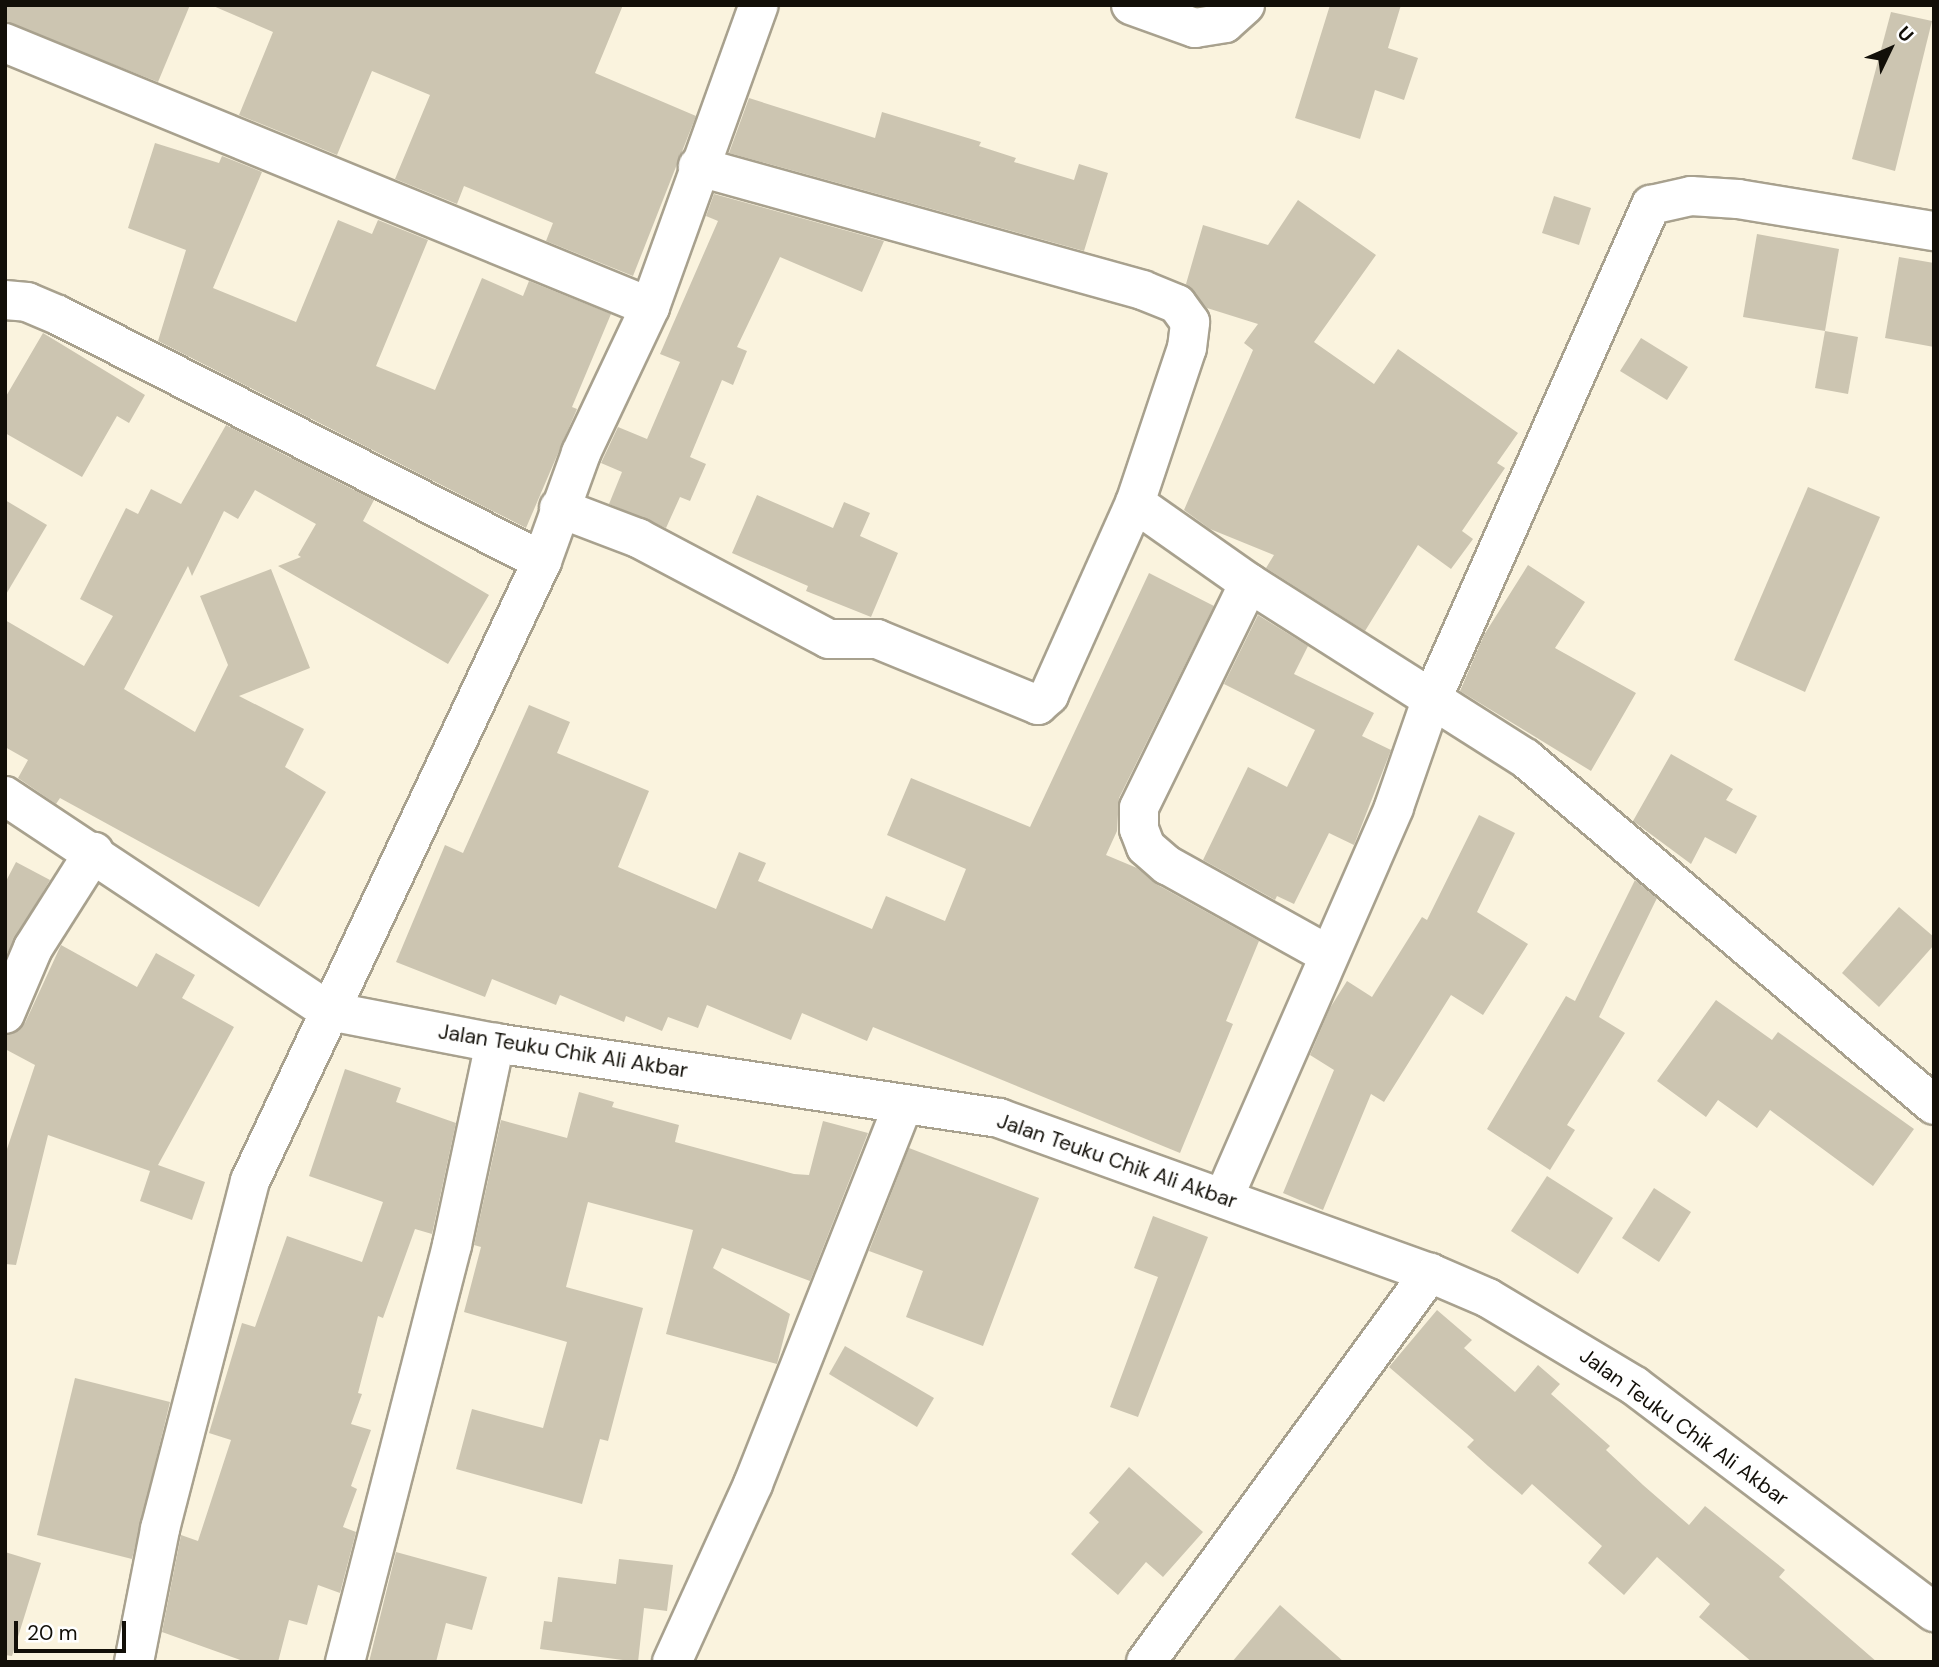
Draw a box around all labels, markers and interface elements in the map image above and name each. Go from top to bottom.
north arrow [1855,14,1925,84]
text: U [1892,21,1919,47]
street label: Jalan Teuku Chik Ali Akbar [436,1019,690,1083]
street label: Jalan Teuku Chik Ali Akbar [994,1108,1240,1214]
street label: Jalan Teuku Chik Ali Akbar [1575,1343,1793,1511]
scale bar [18,1608,130,1652]
text: 20 m [27,1619,78,1647]

